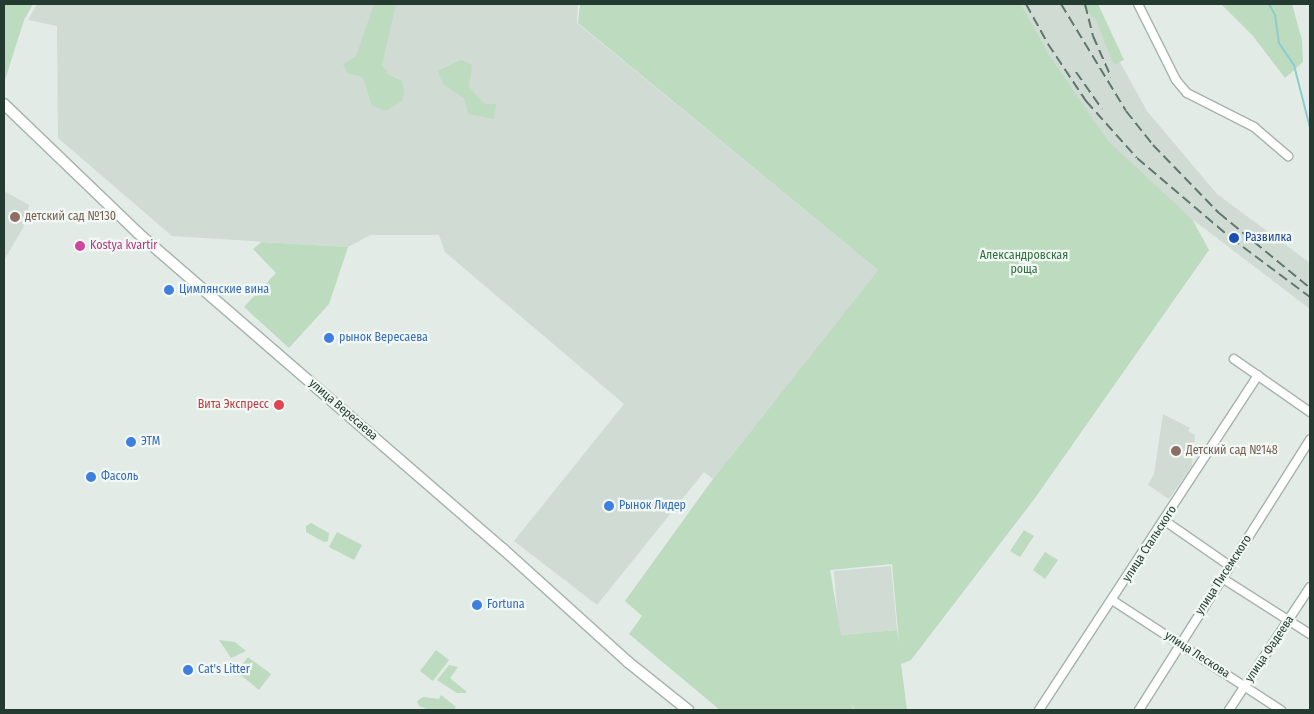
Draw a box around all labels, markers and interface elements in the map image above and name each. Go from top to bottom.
place label: детский сад №130 [25,210,116,224]
marker: детский сад №130 [9,211,21,223]
marker: Развилка [1227,231,1241,245]
place label: Развилка [1245,231,1292,245]
place label: Kostya kvartir [90,239,157,253]
marker: Kostya kvartir [74,240,86,252]
park label: Александровская роща [980,249,1068,277]
place label: Цимлянские вина [179,283,269,297]
marker: Цимлянские вина [163,284,175,296]
place label: рынок Вересаева [339,331,428,345]
marker: рынок Вересаева [323,332,335,344]
street label: улица Вересаева [306,376,380,444]
place label: Вита Экспресс [198,398,269,412]
marker: Вита Экспресс [273,399,285,411]
place label: ЭТМ [141,435,160,449]
marker: ЭТМ [125,436,137,448]
place label: Детский сад №148 [1186,444,1278,458]
marker: Детский сад №148 [1170,445,1182,457]
place label: Фасоль [101,470,138,484]
marker: Фасоль [85,471,97,483]
place label: Рынок Лидер [619,499,686,513]
marker: Рынок Лидер [603,500,615,512]
street label: улица Стальского [1120,503,1180,585]
street label: улица Писемского [1193,532,1255,618]
place label: Fortuna [487,598,525,612]
marker: Fortuna [471,599,483,611]
street label: улица Фадеева [1242,613,1298,685]
street label: улица Лескова [1162,629,1232,681]
place label: Cat's Litter [198,663,250,677]
marker: Cat's Litter [182,664,194,676]

